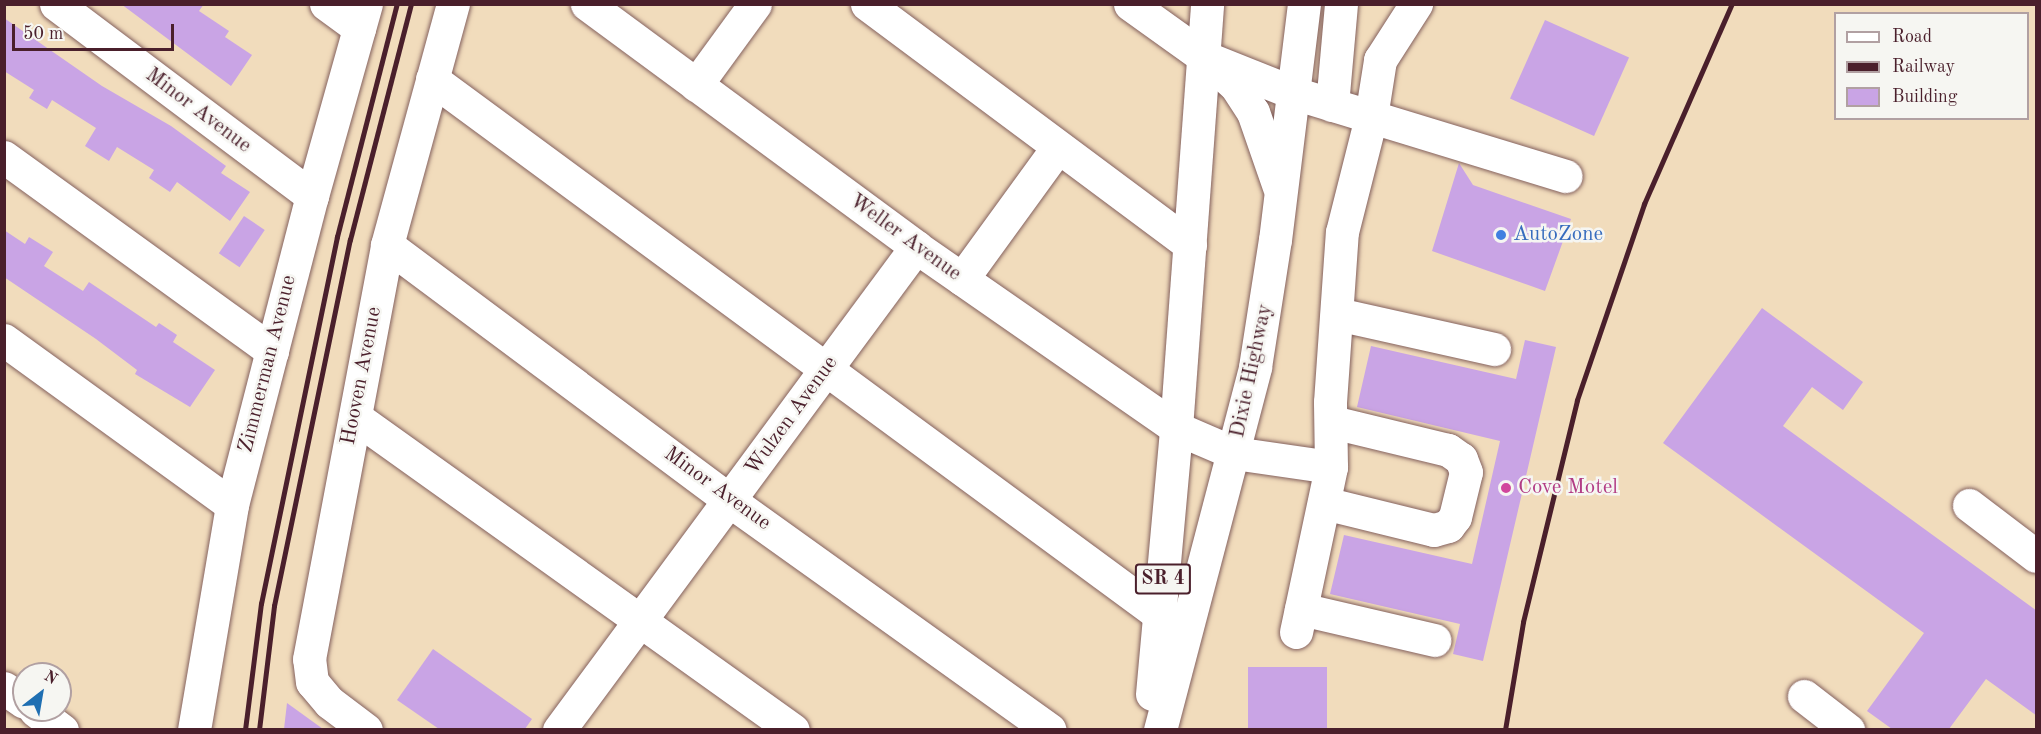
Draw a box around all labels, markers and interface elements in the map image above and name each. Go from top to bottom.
scale bar [15,12,177,50]
legend [1834,12,2029,120]
text: 50 m [23,25,63,43]
text: Road [1892,28,1932,46]
text: Railway [1892,58,1955,76]
street label: Minor Avenue [140,63,256,159]
text: Building [1892,88,1957,106]
street label: Weller Avenue [844,189,966,287]
place label: AutoZone [1513,222,1603,248]
marker: AutoZone [1494,228,1508,242]
street label: Zimmerman Avenue [234,273,302,455]
street label: Dixie Highway [1226,302,1278,440]
street label: Hooven Avenue [336,305,388,447]
street label: Wulzen Avenue [740,351,844,481]
street label: Minor Avenue [659,442,775,536]
place label: Cove Motel [1518,475,1618,501]
marker: Cove Motel [1499,481,1513,495]
road number: SR 4 [1134,562,1192,596]
north arrow [12,662,72,722]
text: N [41,668,60,688]

